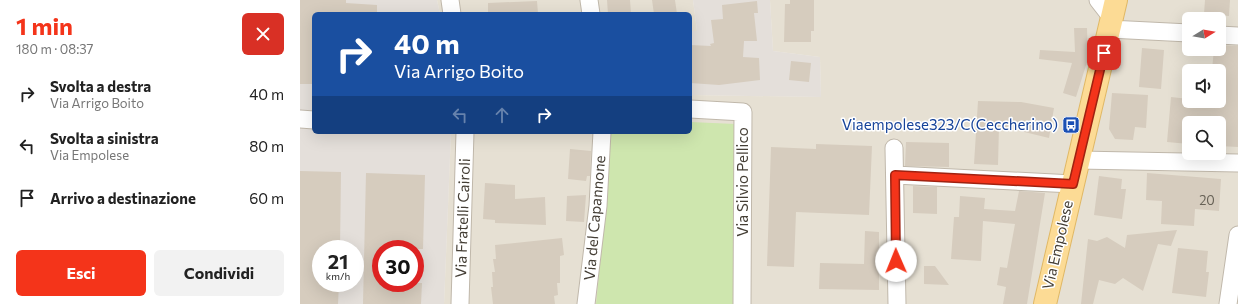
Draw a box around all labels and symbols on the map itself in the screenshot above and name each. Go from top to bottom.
north arrow [1182,12,1226,56]
pin [1087,36,1121,70]
place label: Viaempolese323/C(Ceccherino) [842,115,1058,133]
bus stop icon: Viaempolese323/C(Ceccherino) [1061,115,1081,135]
street label: Via Silvio Pellico [733,127,751,237]
street label: Via del Capannone [580,154,608,281]
street label: Via Fratelli Cairoli [451,158,473,278]
house number: 20 [1199,192,1215,208]
street label: Via Empolese [1038,198,1076,291]
speed limit sign: 30 [372,240,424,292]
position arrow [875,240,917,282]

